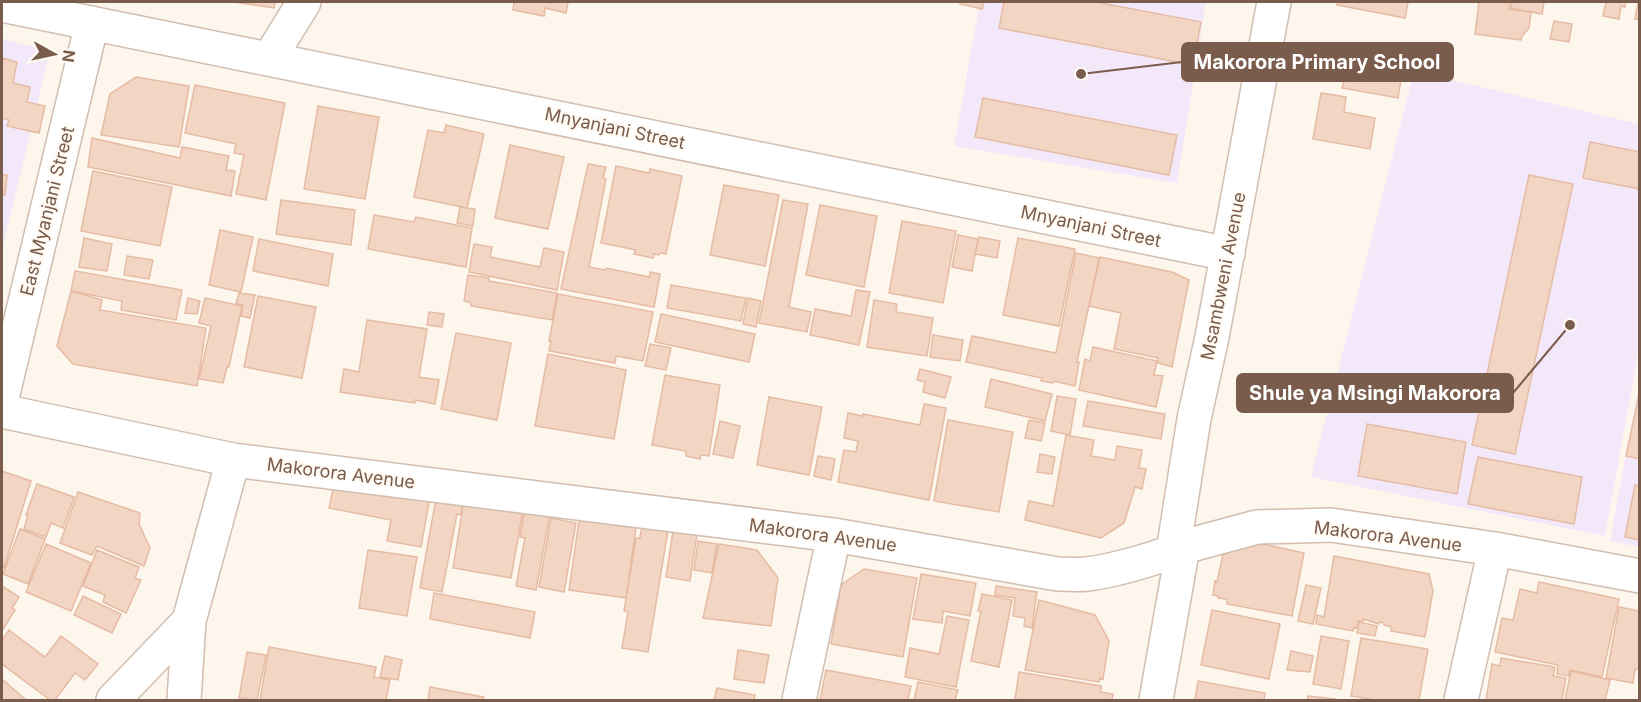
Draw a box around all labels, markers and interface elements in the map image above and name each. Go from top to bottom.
north arrow [24,24,84,84]
callout: Makorora Primary School [1182,43,1453,81]
text: N [58,49,80,64]
text: Makorora Primary School [1194,50,1440,74]
street label: Mnyanjani Street [543,103,687,153]
street label: East Myanjani Street [16,124,78,298]
street label: Msambweni Avenue [1196,190,1250,362]
street label: Mnyanjani Street [1019,201,1163,251]
callout: Shule ya Msingi Makorora [1237,374,1513,412]
text: Shule ya Msingi Makorora [1249,381,1501,405]
street label: Makorora Avenue [266,453,416,493]
street label: Makorora Avenue [748,514,898,556]
street label: Makorora Avenue [1313,516,1463,556]

